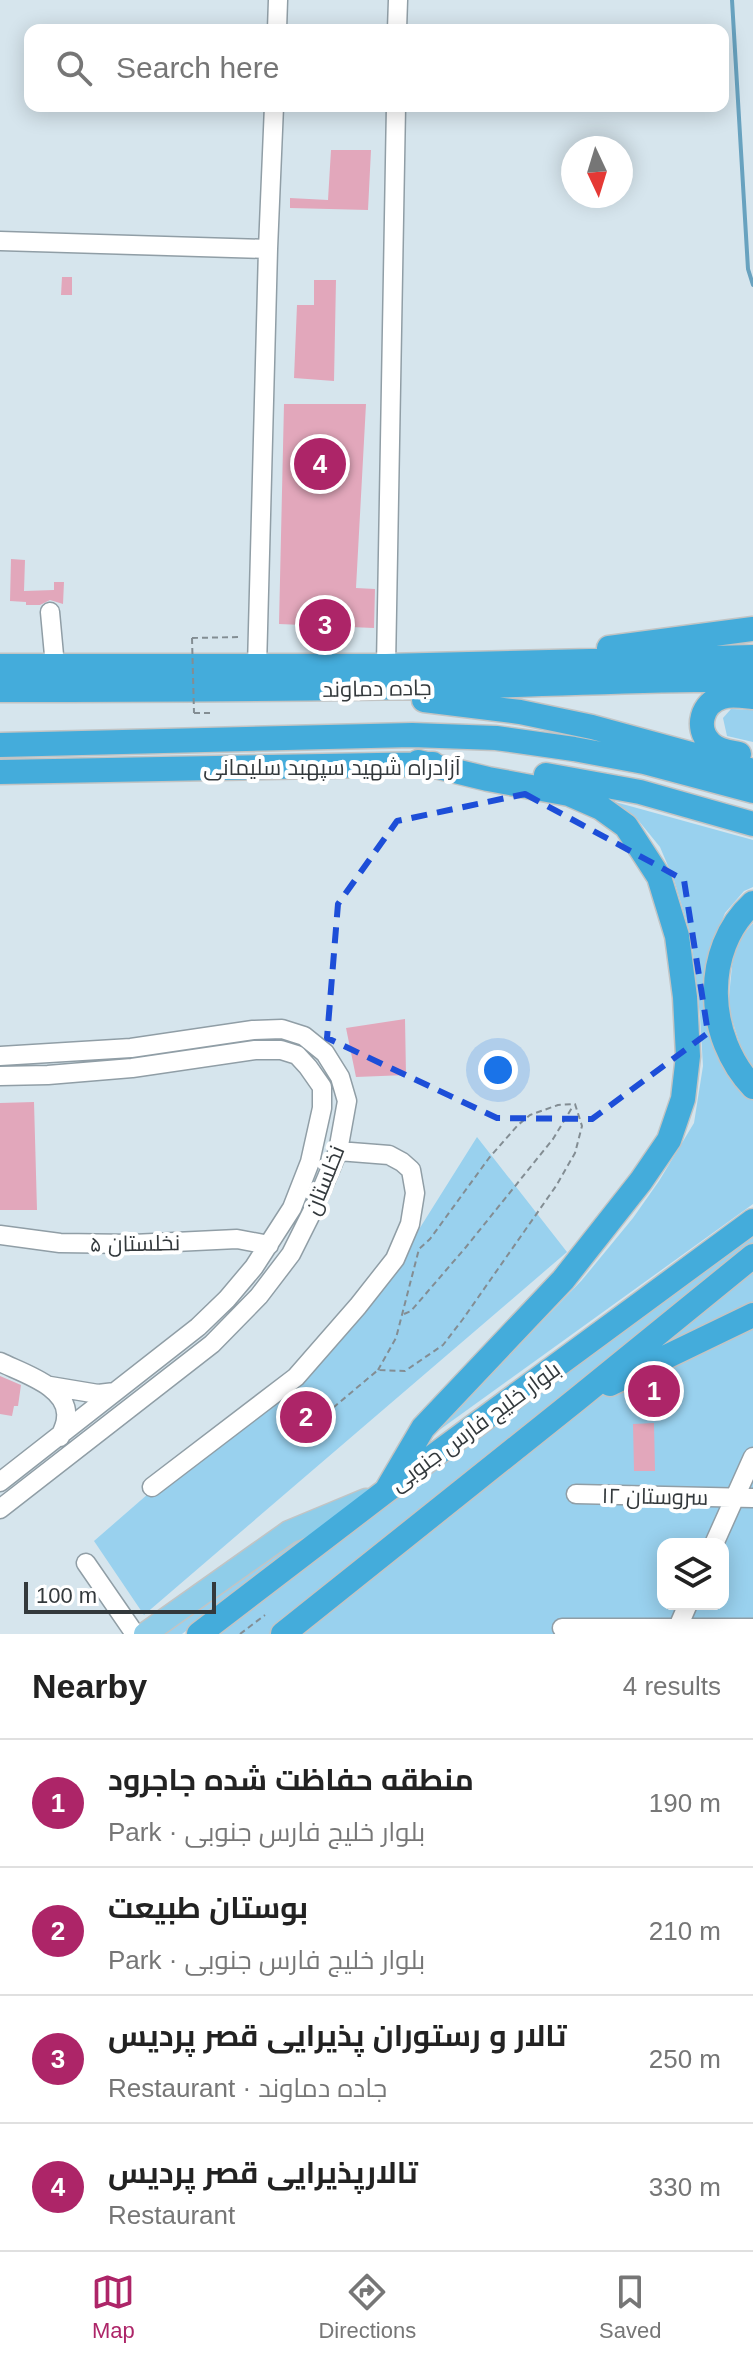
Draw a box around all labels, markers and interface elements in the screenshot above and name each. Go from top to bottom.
search box [24,24,729,112]
icon: search [52,46,96,90]
text: Search here [116,51,279,84]
north arrow [561,136,633,208]
pin: 4 [294,434,346,494]
pin: 3 [299,595,351,655]
street label: جاده دماوند [322,675,432,702]
street label: آزادراه شهید سپهبد سلیمانی [203,755,461,781]
your location [478,1050,518,1090]
street label: نخلستان [299,1142,350,1218]
street label: نخلستان ۵ [90,1230,181,1257]
street label: بلوار خلیج فارس جنوبی [386,1356,566,1498]
pin: 1 [628,1361,680,1421]
pin: 2 [280,1387,332,1447]
street label: سروستان ۱۲ [601,1483,709,1510]
map controls [657,1538,729,1610]
button: layers [657,1538,729,1610]
scale bar [24,1578,216,1614]
text: 100 m [36,1583,97,1608]
text: Nearby [32,1667,147,1705]
text: 4 results [623,1671,721,1701]
text: منطقه حفاظت شده جاجرود [108,1763,474,1796]
text: 1 [51,1788,65,1818]
text: 190 m [649,1788,721,1818]
text: Park · بلوار خلیج فارس جنوبی [108,1817,425,1847]
text: بوستان طبیعت [108,1891,308,1924]
text: 2 [51,1916,65,1946]
text: 210 m [649,1916,721,1946]
text: Park · بلوار خلیج فارس جنوبی [108,1945,425,1975]
text: تالار و رستوران پذیرایی قصر پردیس [108,2019,566,2052]
text: 3 [51,2044,65,2074]
text: 250 m [649,2044,721,2074]
text: Restaurant · جاده دماوند [108,2073,387,2103]
text: تالارپذیرایی قصر پردیس [108,2156,418,2189]
text: 4 [51,2172,65,2202]
text: 330 m [649,2172,721,2202]
text: Restaurant [108,2200,235,2230]
tab: Map [91,2270,135,2344]
tab: Directions [318,2270,416,2344]
tab: Saved [599,2270,662,2344]

